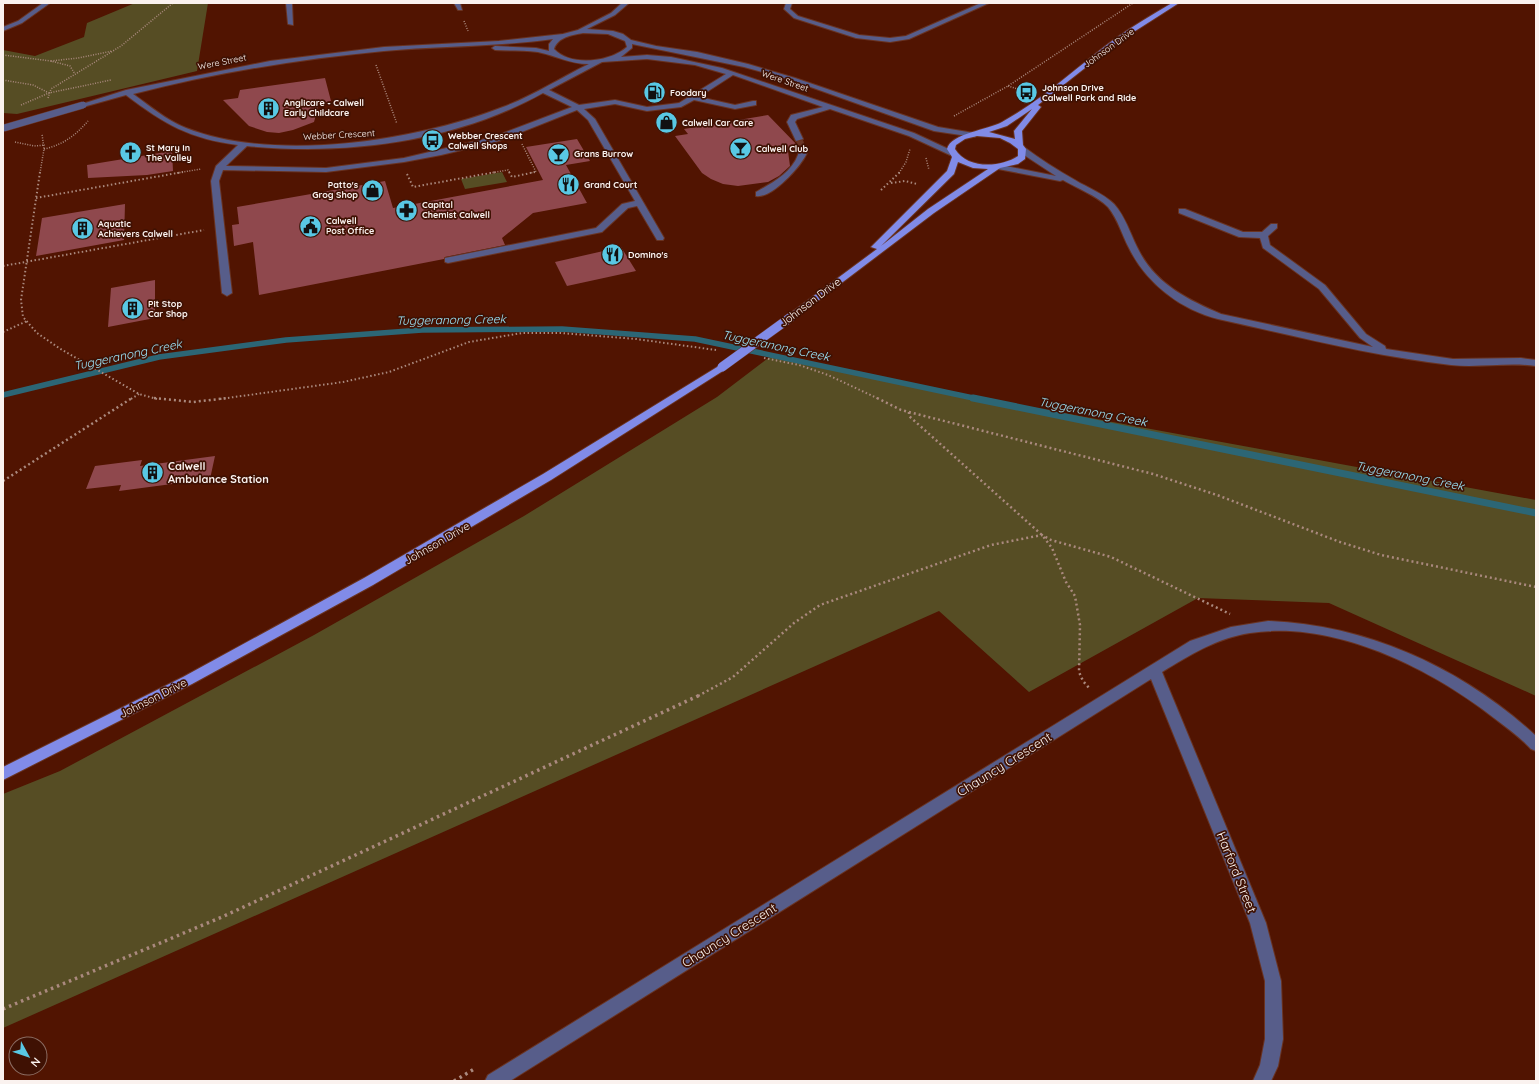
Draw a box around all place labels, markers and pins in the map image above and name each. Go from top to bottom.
fuel station icon: Foodary [641,80,667,106]
bus stop icon: Johnson Drive Calwell Park and Ride [1014,80,1040,106]
place label: Johnson Drive Calwell Park and Ride [1042,82,1136,103]
place label: Foodary [670,87,707,98]
building icon: Anglicare - Calwell Early Childcare [256,95,282,121]
place label: Anglicare - Calwell Early Childcare [284,97,364,118]
shop icon: Calwell Car Care [653,110,679,136]
place label: Calwell Car Care [682,117,753,128]
bus stop icon: Webber Crescent Calwell Shops [420,128,446,154]
place label: Webber Crescent Calwell Shops [448,130,523,151]
bar icon: Calwell Club [728,136,754,162]
church icon: St Mary In The Valley [117,140,143,166]
bar icon: Grans Burrow [545,141,571,167]
place label: St Mary In The Valley [146,142,192,163]
place label: Calwell Club [756,143,809,154]
place label: Grans Burrow [574,148,633,159]
restaurant icon: Grand Court [556,172,582,198]
shop icon: Patto's Grog Shop [360,177,386,203]
place label: Patto's Grog Shop [312,179,359,200]
place label: Grand Court [584,179,638,190]
pharmacy icon: Capital Chemist Calwell [393,197,419,223]
place label: Capital Chemist Calwell [422,199,490,220]
public building icon: Calwell Post Office [297,213,323,239]
place label: Calwell Post Office [326,215,374,236]
building icon: Aquatic Achievers Calwell [69,216,95,242]
place label: Aquatic Achievers Calwell [98,218,173,239]
restaurant icon: Domino's [599,242,625,268]
place label: Domino's [628,249,668,260]
building icon: Pit Stop Car Shop [119,296,145,322]
place label: Pit Stop Car Shop [148,298,188,319]
building icon: Calwell Ambulance Station [139,459,165,485]
place label: Calwell Ambulance Station [168,459,269,486]

